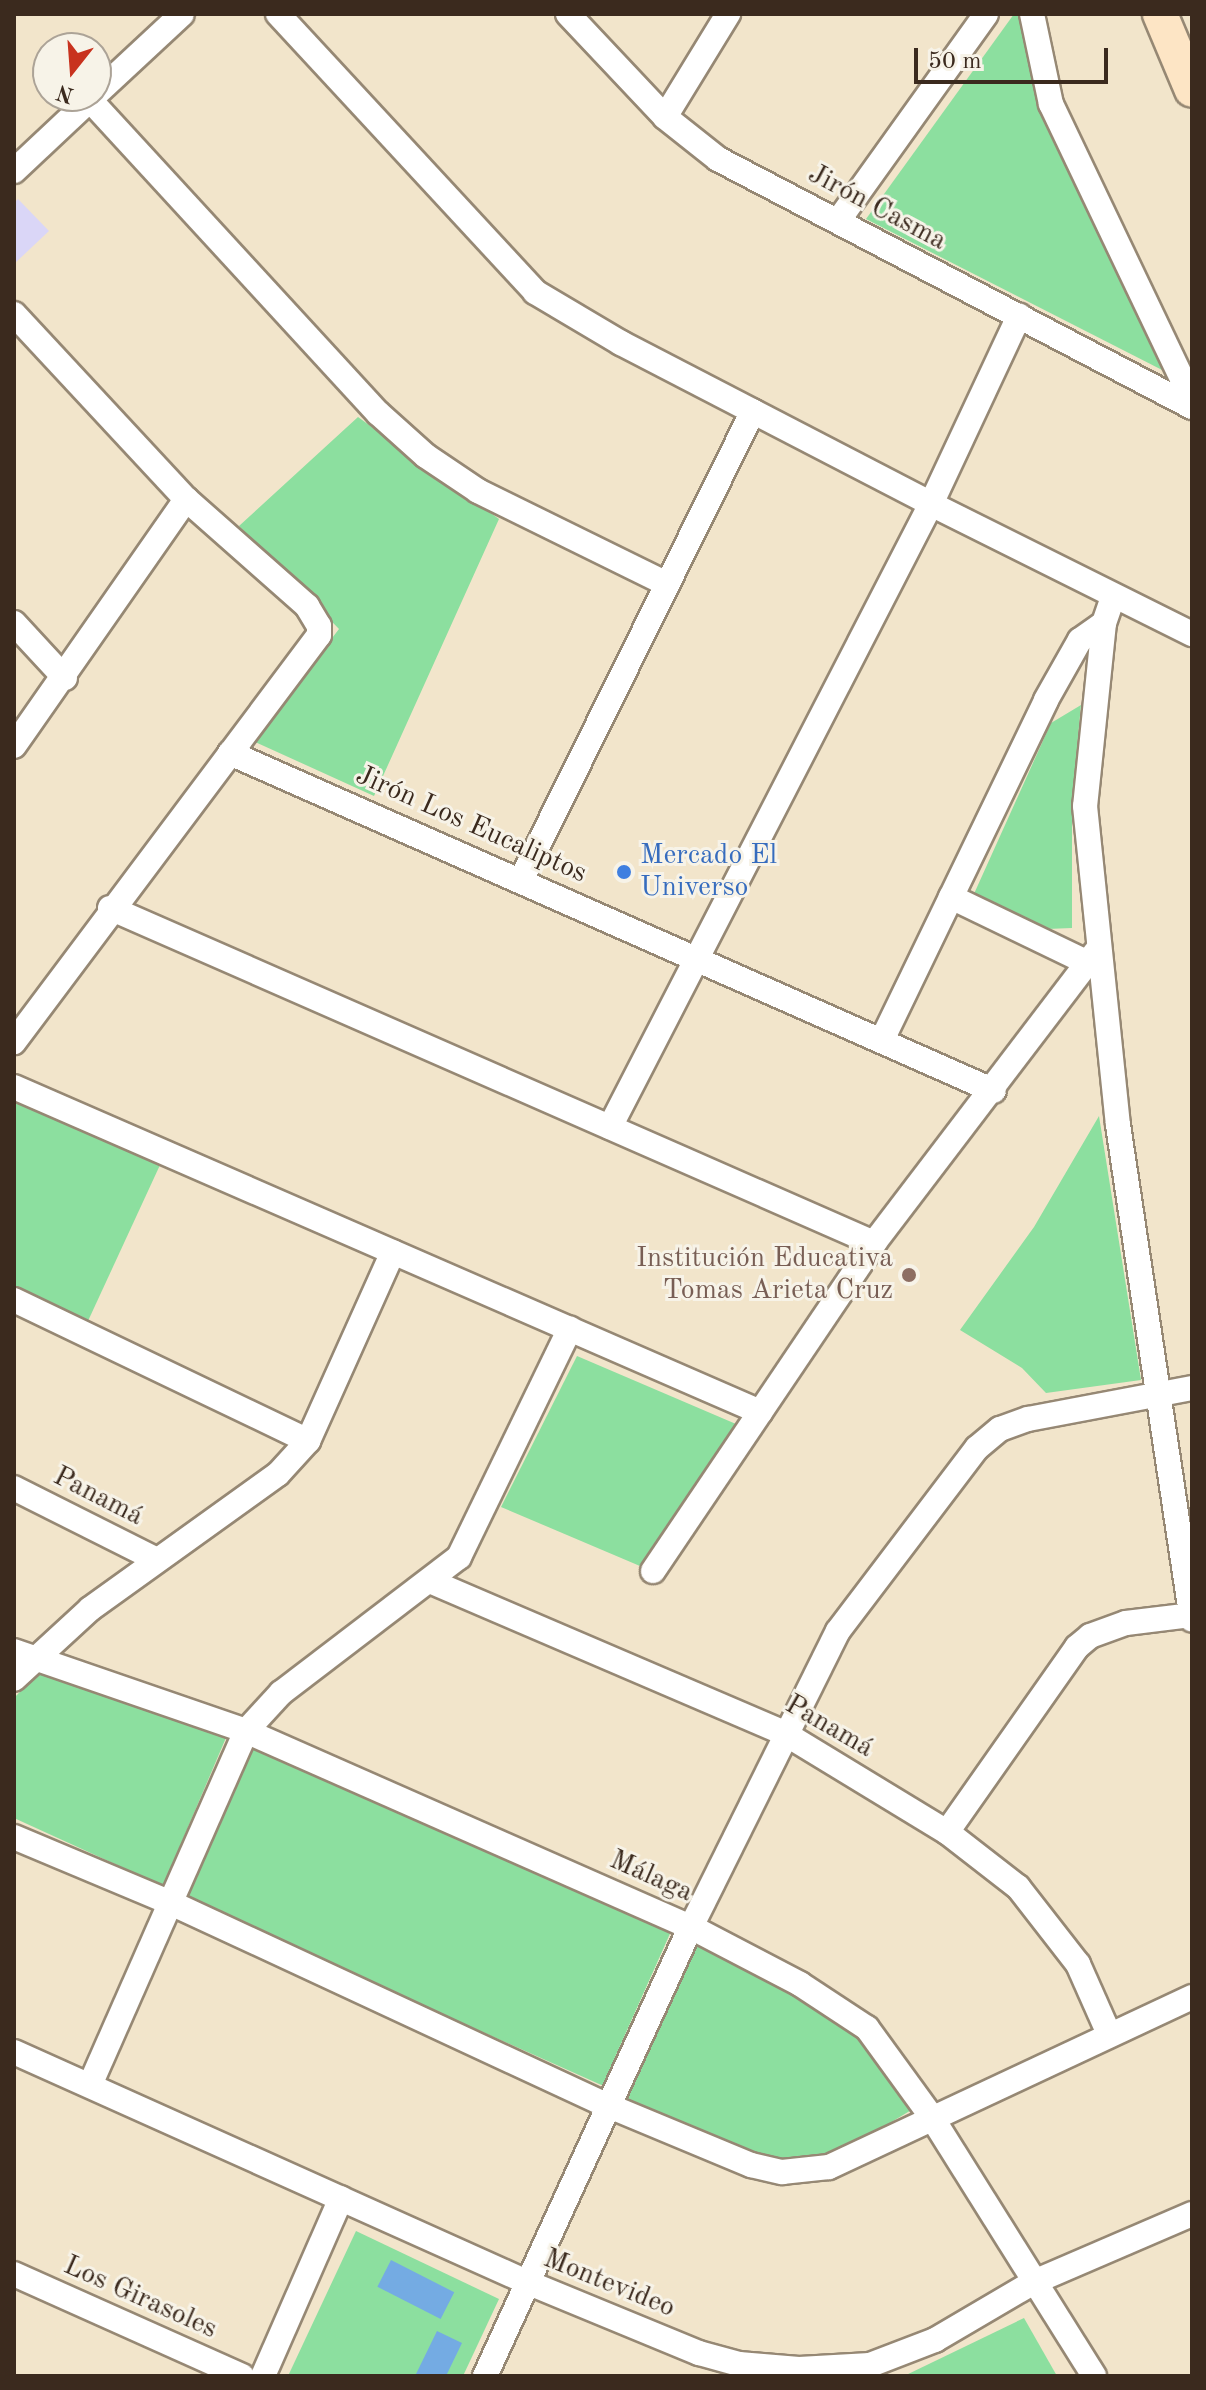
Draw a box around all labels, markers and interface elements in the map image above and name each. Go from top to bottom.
north arrow [32,32,112,112]
scale bar [918,32,1112,82]
text: 50 m [928,50,982,74]
text: N [54,80,77,106]
street label: Jirón Casma [802,158,952,258]
street label: Jirón Los Eucaliptos [350,759,592,891]
place label: Mercado El Universo [640,839,777,905]
marker: Mercado El Universo [615,863,633,881]
place label: Institución Educativa Tomas Arieta Cruz [636,1242,893,1308]
marker: Institución Educativa Tomas Arieta Cruz [900,1266,918,1284]
street label: Panamá [47,1460,149,1534]
street label: Panamá [779,1688,879,1766]
street label: Málaga [604,1844,698,1910]
street label: Montevideo [538,2242,680,2326]
street label: Los Girasoles [58,2249,222,2347]

